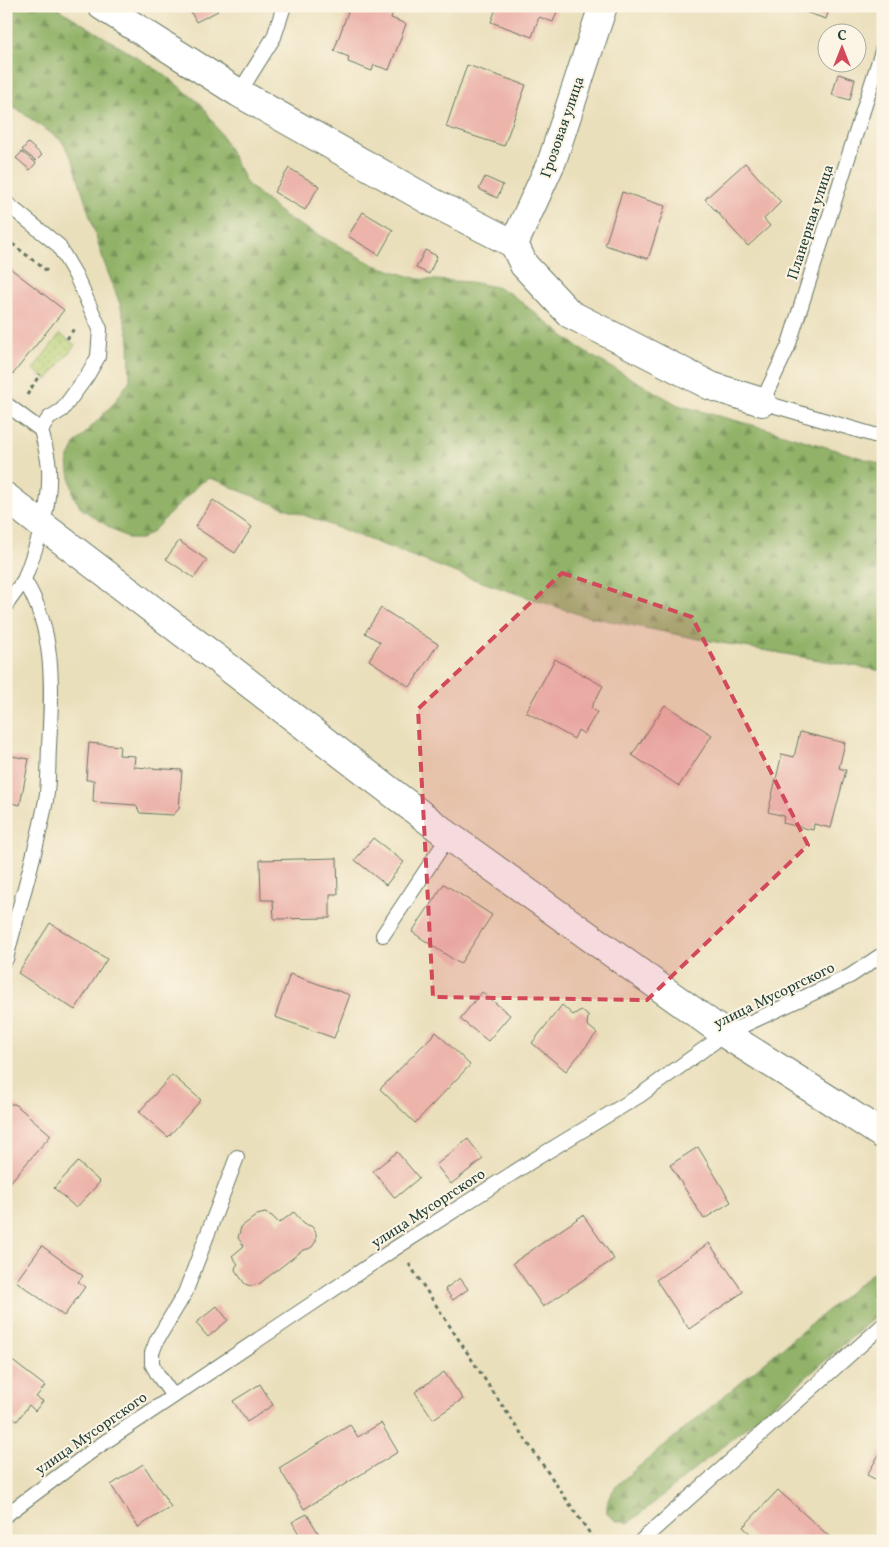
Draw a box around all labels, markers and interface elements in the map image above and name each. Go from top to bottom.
north arrow [816,22,866,72]
text: С [837,27,847,46]
street label: Грозовая улица [536,74,591,181]
street label: Планерная улица [783,162,840,283]
street label: улица Мусоргского [711,958,839,1035]
street label: улица Мусоргского [368,1164,490,1254]
street label: улица Мусоргского [32,1388,152,1481]

